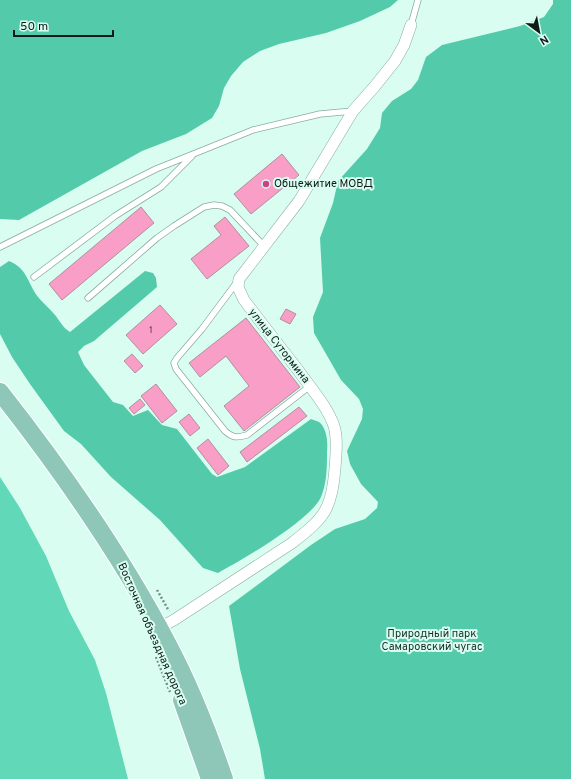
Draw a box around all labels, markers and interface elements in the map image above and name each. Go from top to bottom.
scale bar [14,12,113,38]
north arrow [519,12,559,52]
text: 50 m [20,19,48,35]
text: N [537,32,551,48]
place label: Общежитие МОВД [274,177,373,191]
marker: Общежитие МОВД [261,179,271,189]
street label: улица Сутормина [245,306,313,386]
house number: 1 [149,325,153,336]
street label: Восточная объездная дорога [114,561,190,707]
park label: Природный парк Самаровский чугас [382,627,482,654]

